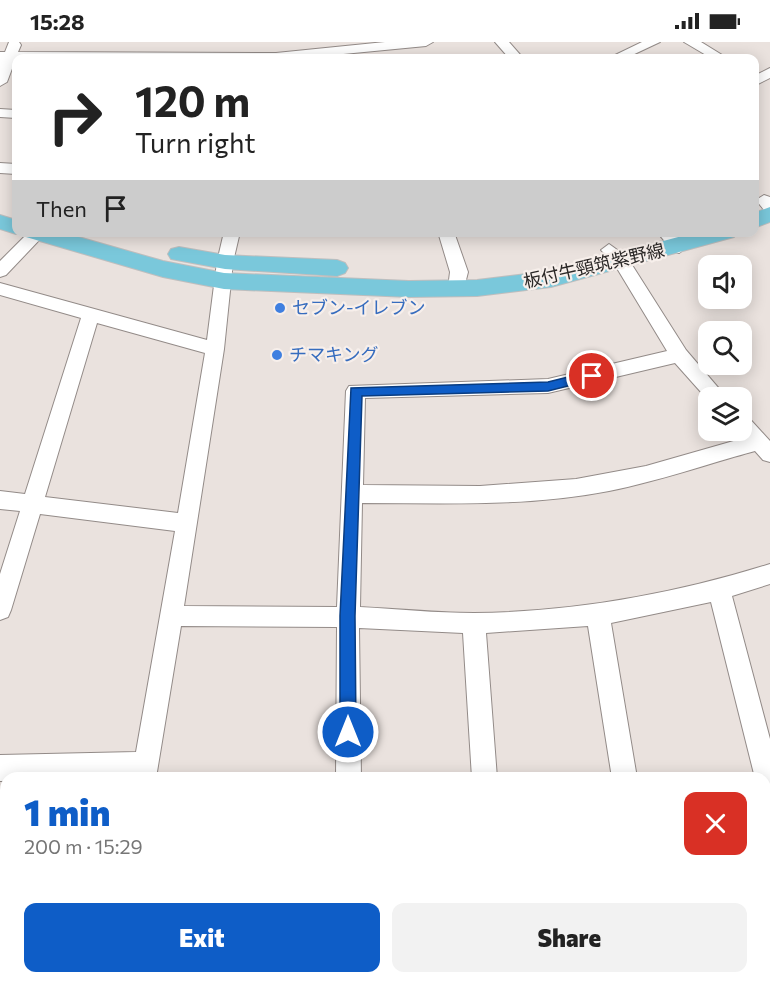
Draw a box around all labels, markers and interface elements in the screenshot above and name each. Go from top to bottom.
text: 15:28 [30,8,85,35]
text: 120 m [135,74,250,126]
icon: right [36,78,114,156]
text: Turn right [135,126,255,159]
icon: arrive [99,192,132,225]
text: Then [36,195,87,222]
street label: 板付牛頸筑紫野線 [521,238,666,292]
map controls [698,255,752,441]
button: sound [698,255,752,309]
place label: セブン-イレブン [292,296,426,318]
marker: セブン-イレブン [273,301,287,315]
button: search [698,321,752,375]
place label: チマキング [289,343,378,365]
marker: チマキング [270,348,284,362]
pin [566,350,617,401]
icon: arrive [575,359,608,392]
button: layers [698,387,752,441]
position arrow [316,700,380,764]
text: 1 min [24,789,110,833]
button: close [684,792,747,855]
text: 200 m · 15:29 [24,834,143,858]
button: Exit [24,903,380,972]
button: Share [392,903,747,972]

